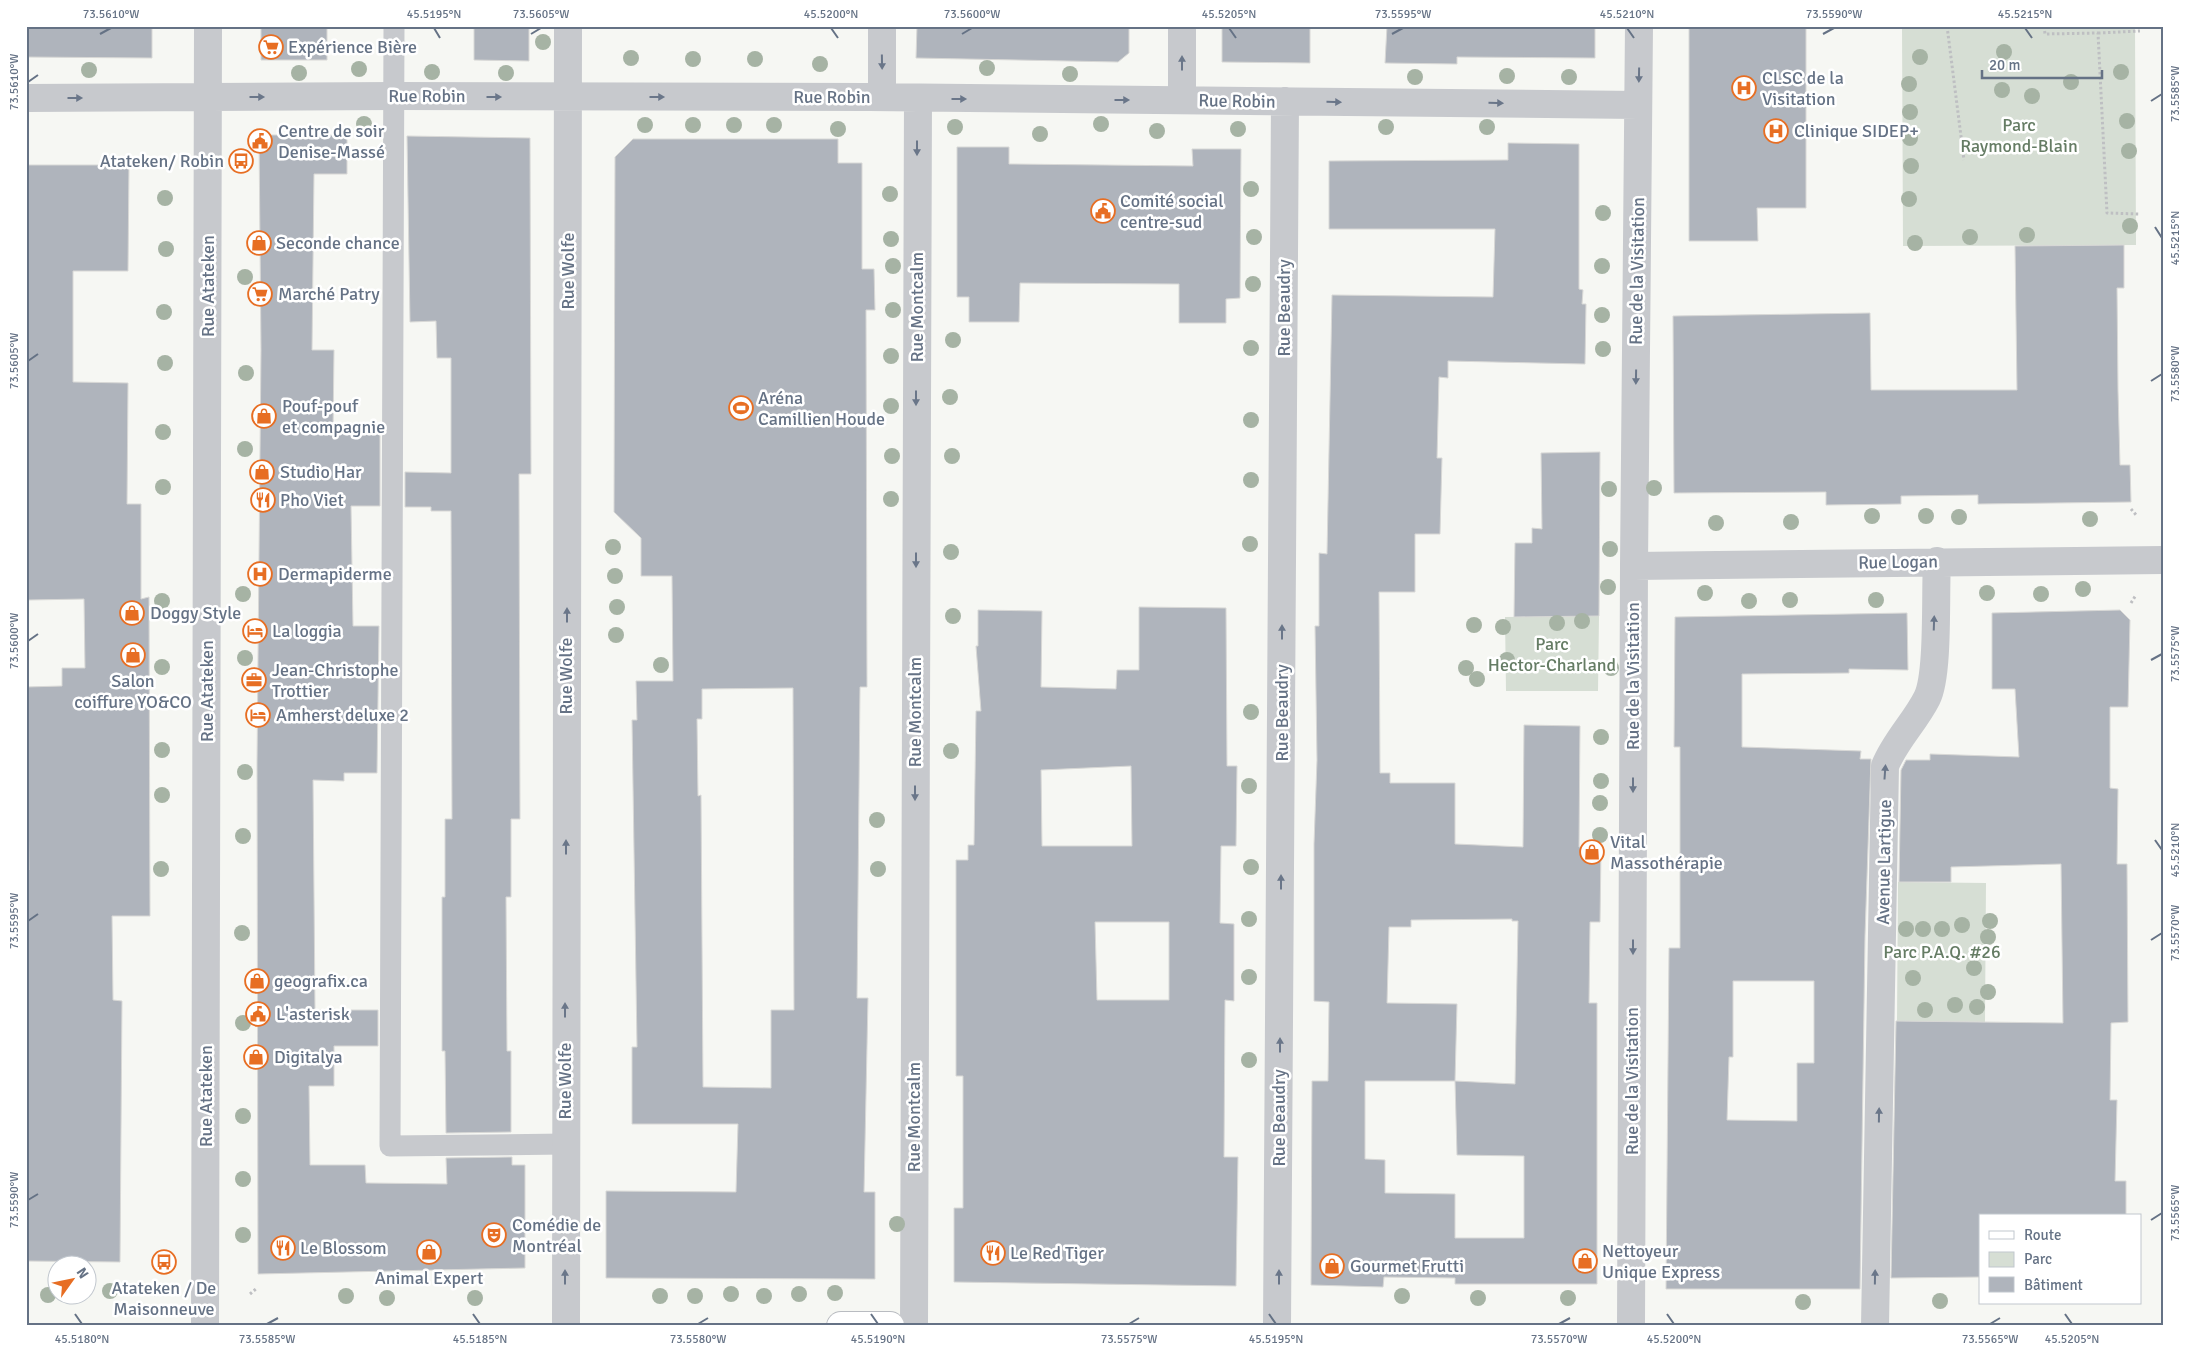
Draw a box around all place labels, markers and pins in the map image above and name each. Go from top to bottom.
supermarket icon: Expérience Bière [258,34,284,60]
place label: Expérience Bière [288,36,417,58]
place label: CLSC de la Visitation [1762,67,1844,110]
hospital icon: CLSC de la Visitation [1731,75,1757,101]
hospital icon: Clinique SIDEP+ [1763,118,1789,144]
place label: Centre de soir Denise-Massé [278,120,385,163]
place label: Clinique SIDEP+ [1794,120,1919,142]
public building icon: Centre de soir Denise-Massé [247,128,273,154]
bus stop icon: Atateken/ Robin [228,148,254,174]
place label: Atateken/ Robin [100,150,224,172]
place label: Comité social centre-sud [1120,190,1224,233]
public building icon: Comité social centre-sud [1090,198,1116,224]
shop icon: Seconde chance [246,230,272,256]
place label: Seconde chance [276,232,400,254]
supermarket icon: Marché Patry [247,281,273,307]
place label: Marché Patry [278,283,380,305]
place label: Aréna Camillien Houde [758,387,885,430]
place label: Pouf-pouf et compagnie [282,395,385,438]
sports icon: Aréna Camillien Houde [728,395,754,421]
shop icon: Pouf-pouf et compagnie [251,403,277,429]
shop icon: Studio Har [249,459,275,485]
place label: Studio Har [280,461,362,483]
restaurant icon: Pho Viet [250,487,276,513]
place label: Pho Viet [280,489,344,511]
hospital icon: Dermapiderme [247,561,273,587]
place label: Dermapiderme [278,563,392,585]
shop icon: Doggy Style [119,600,145,626]
place label: Doggy Style [150,602,241,624]
hotel icon: La loggia [242,618,268,644]
place label: La loggia [272,620,342,642]
shop icon: Salon coiffure YO&CO [120,642,146,668]
place label: Jean-Christophe Trottier [272,659,399,702]
office icon: Jean-Christophe Trottier [241,667,267,693]
place label: Salon coiffure YO&CO [74,670,192,713]
hotel icon: Amherst deluxe 2 [245,702,271,728]
place label: Amherst deluxe 2 [276,704,409,726]
place label: Vital Massothérapie [1610,831,1723,874]
shop icon: Vital Massothérapie [1579,839,1605,865]
shop icon: geografix.ca [244,968,270,994]
place label: geografix.ca [274,970,368,992]
public building icon: L'asterisk [245,1001,271,1027]
place label: L'asterisk [276,1003,350,1025]
shop icon: Digitalya [243,1044,269,1070]
place label: Digitalya [274,1046,343,1068]
place label: Comédie de Montréal [512,1214,601,1257]
theatre icon: Comédie de Montréal [481,1222,507,1248]
restaurant icon: Le Blossom [270,1235,296,1261]
place label: Le Blossom [300,1237,387,1259]
shop icon: Animal Expert [416,1239,442,1265]
restaurant icon: Le Red Tiger [980,1240,1006,1266]
place label: Nettoyeur Unique Express [1602,1240,1720,1283]
place label: Le Red Tiger [1010,1242,1104,1264]
shop icon: Nettoyeur Unique Express [1572,1248,1598,1274]
bus stop icon: Atateken / De Maisonneuve [151,1249,177,1275]
shop icon: Gourmet Frutti [1319,1253,1345,1279]
place label: Gourmet Frutti [1350,1255,1464,1277]
place label: Animal Expert [375,1267,483,1289]
place label: Atateken / De Maisonneuve [112,1277,216,1320]

